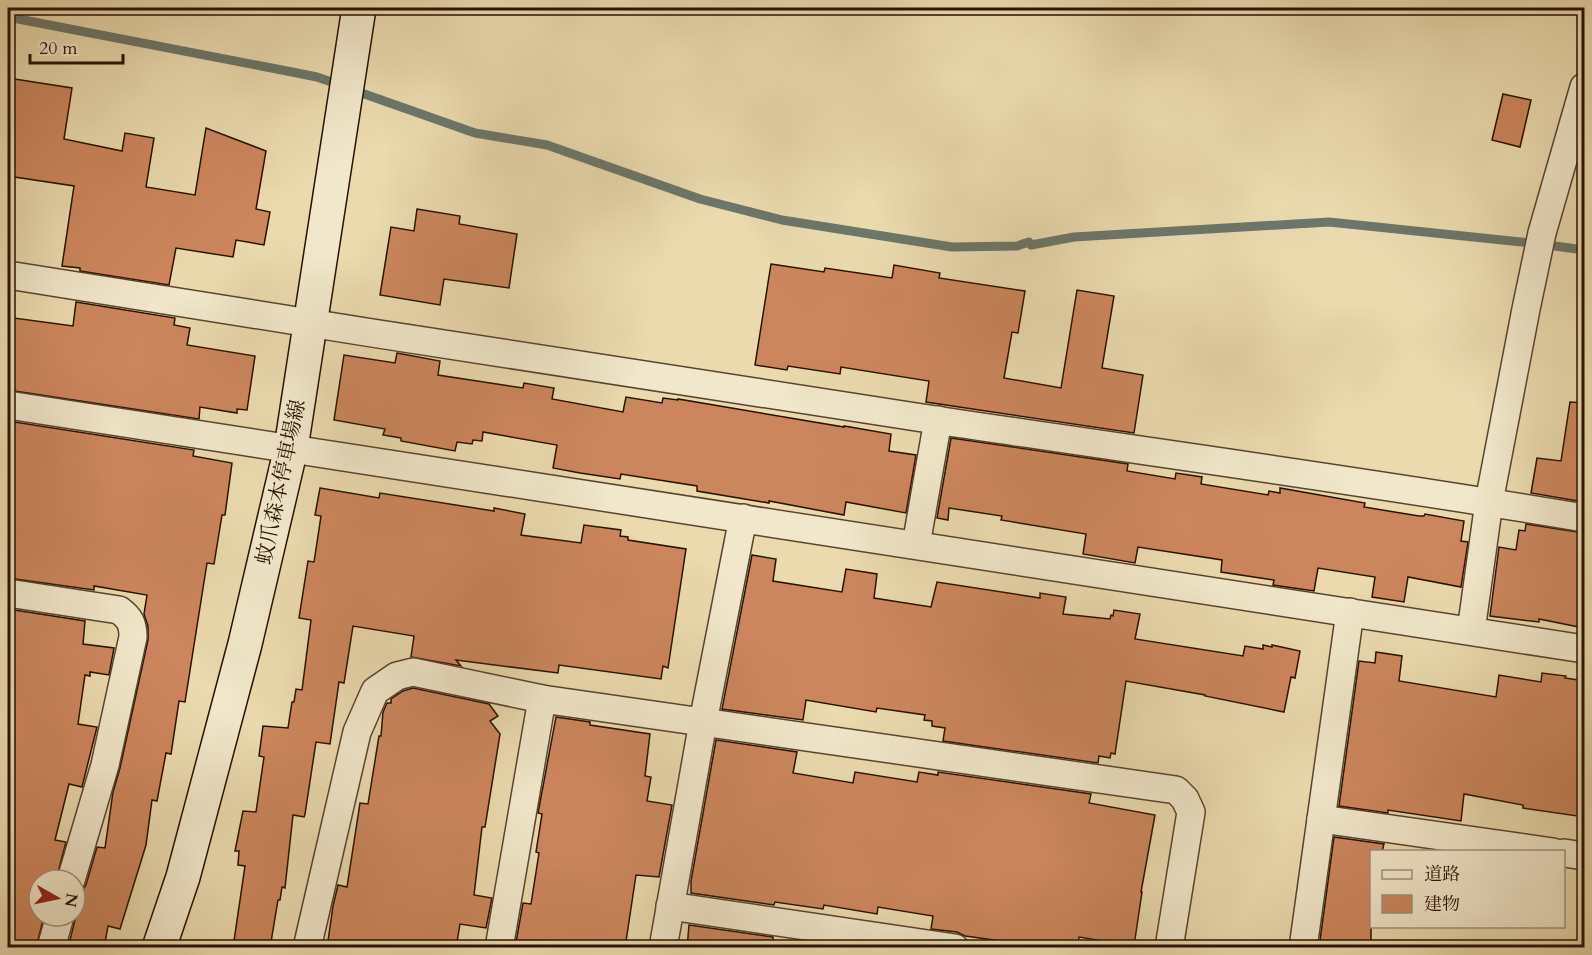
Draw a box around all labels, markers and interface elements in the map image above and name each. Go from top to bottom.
scale bar [30,27,123,65]
text: 20 m [39,36,78,61]
street label: 蚊爪森本停車場線 [249,397,313,567]
legend [1370,850,1565,928]
text: 道路 [1424,862,1460,887]
north arrow [27,868,87,928]
text: N [59,892,83,909]
text: 建物 [1424,892,1460,917]

